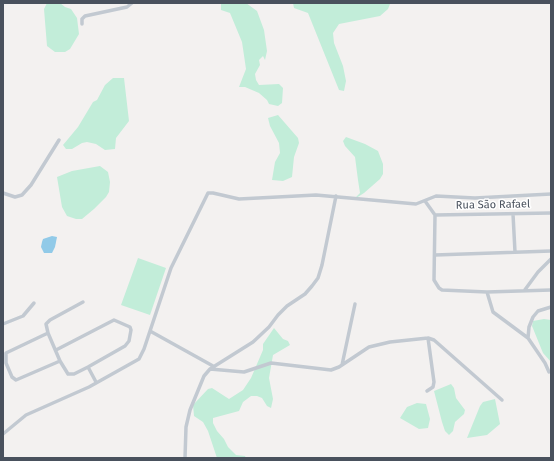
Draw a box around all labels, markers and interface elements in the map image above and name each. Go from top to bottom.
street label: Rua São Rafael [456,198,530,212]

